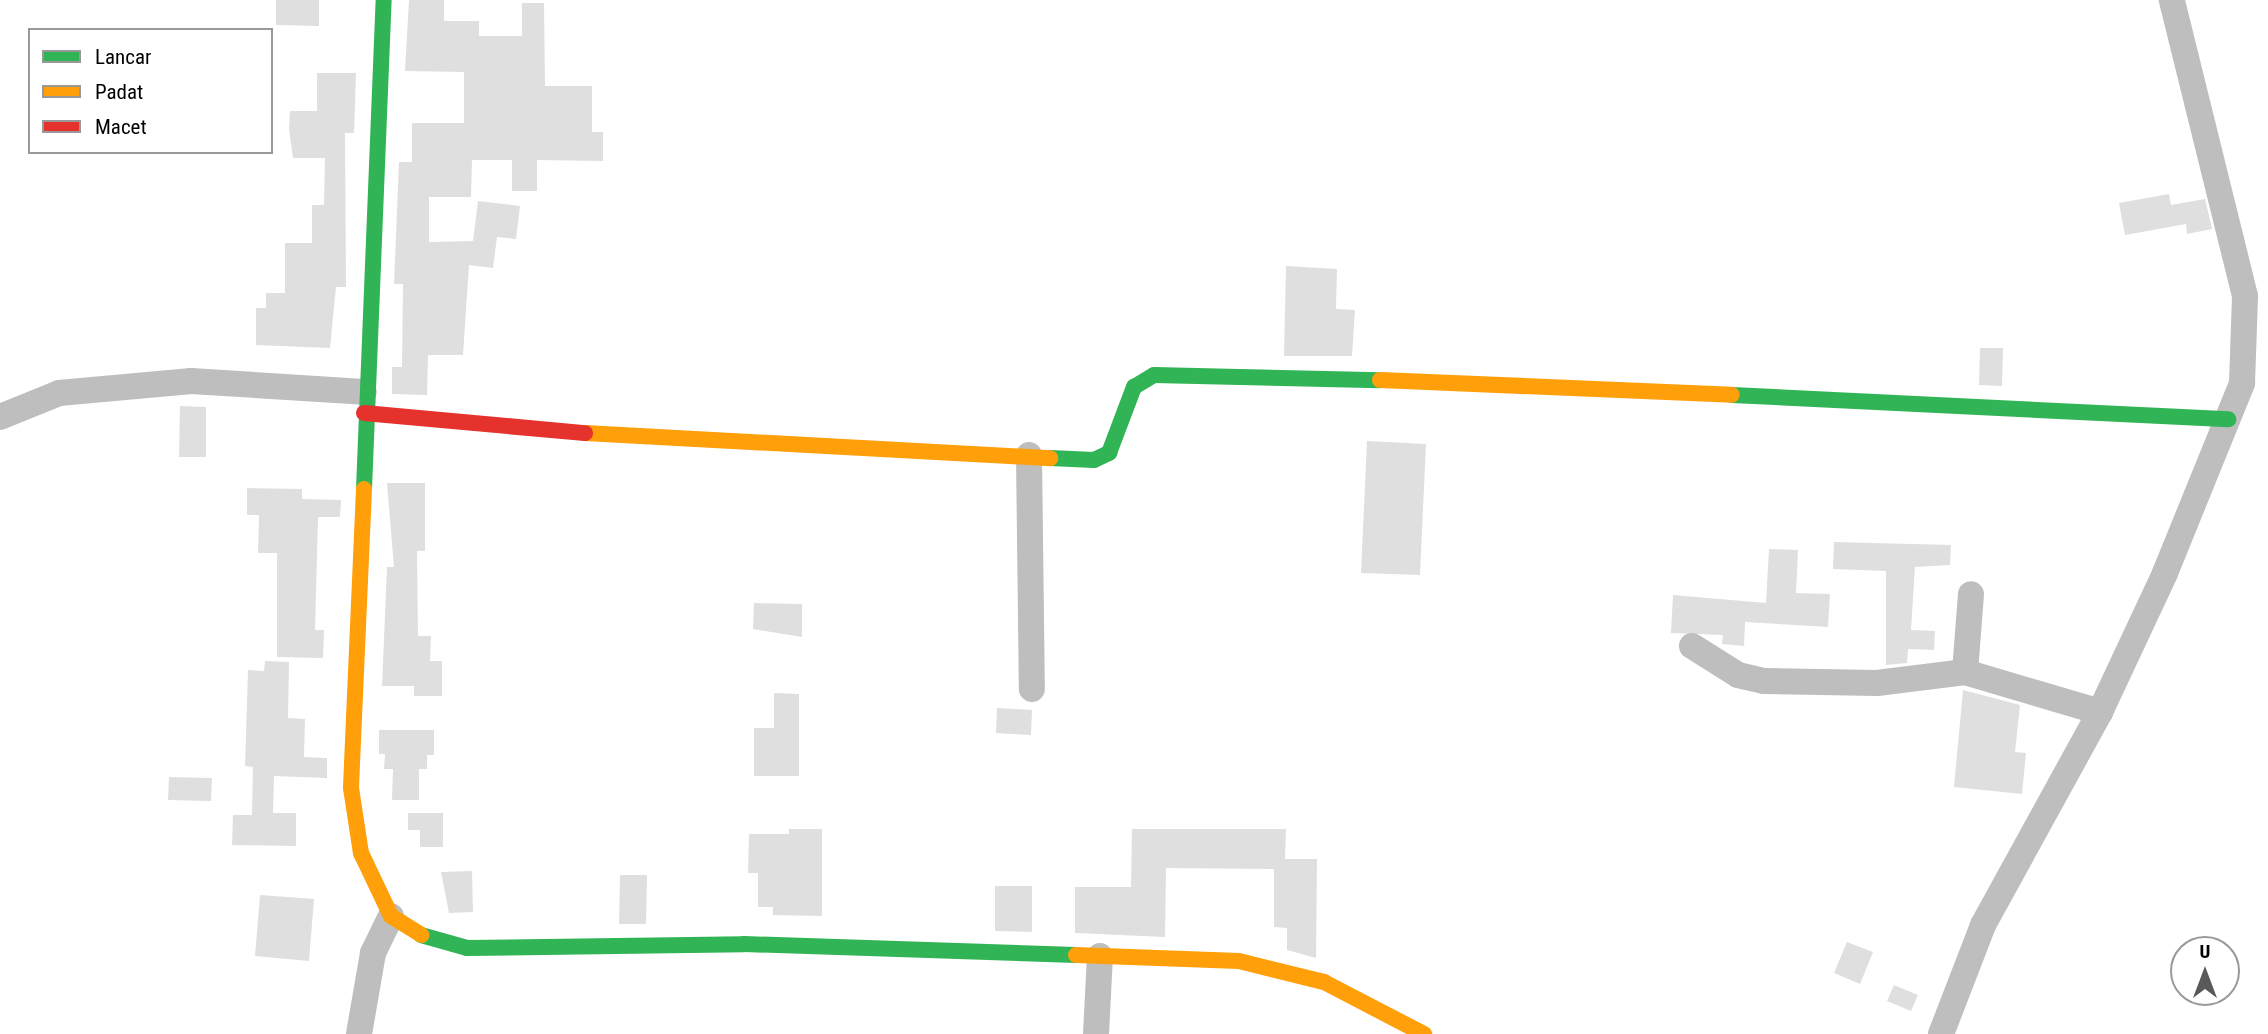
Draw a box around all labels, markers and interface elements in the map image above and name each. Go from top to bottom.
legend [28,28,273,154]
text: Lancar [95,45,151,69]
text: Padat [95,80,143,104]
text: Macet [95,115,147,139]
north arrow [2170,936,2240,1006]
text: U [2200,940,2210,963]

